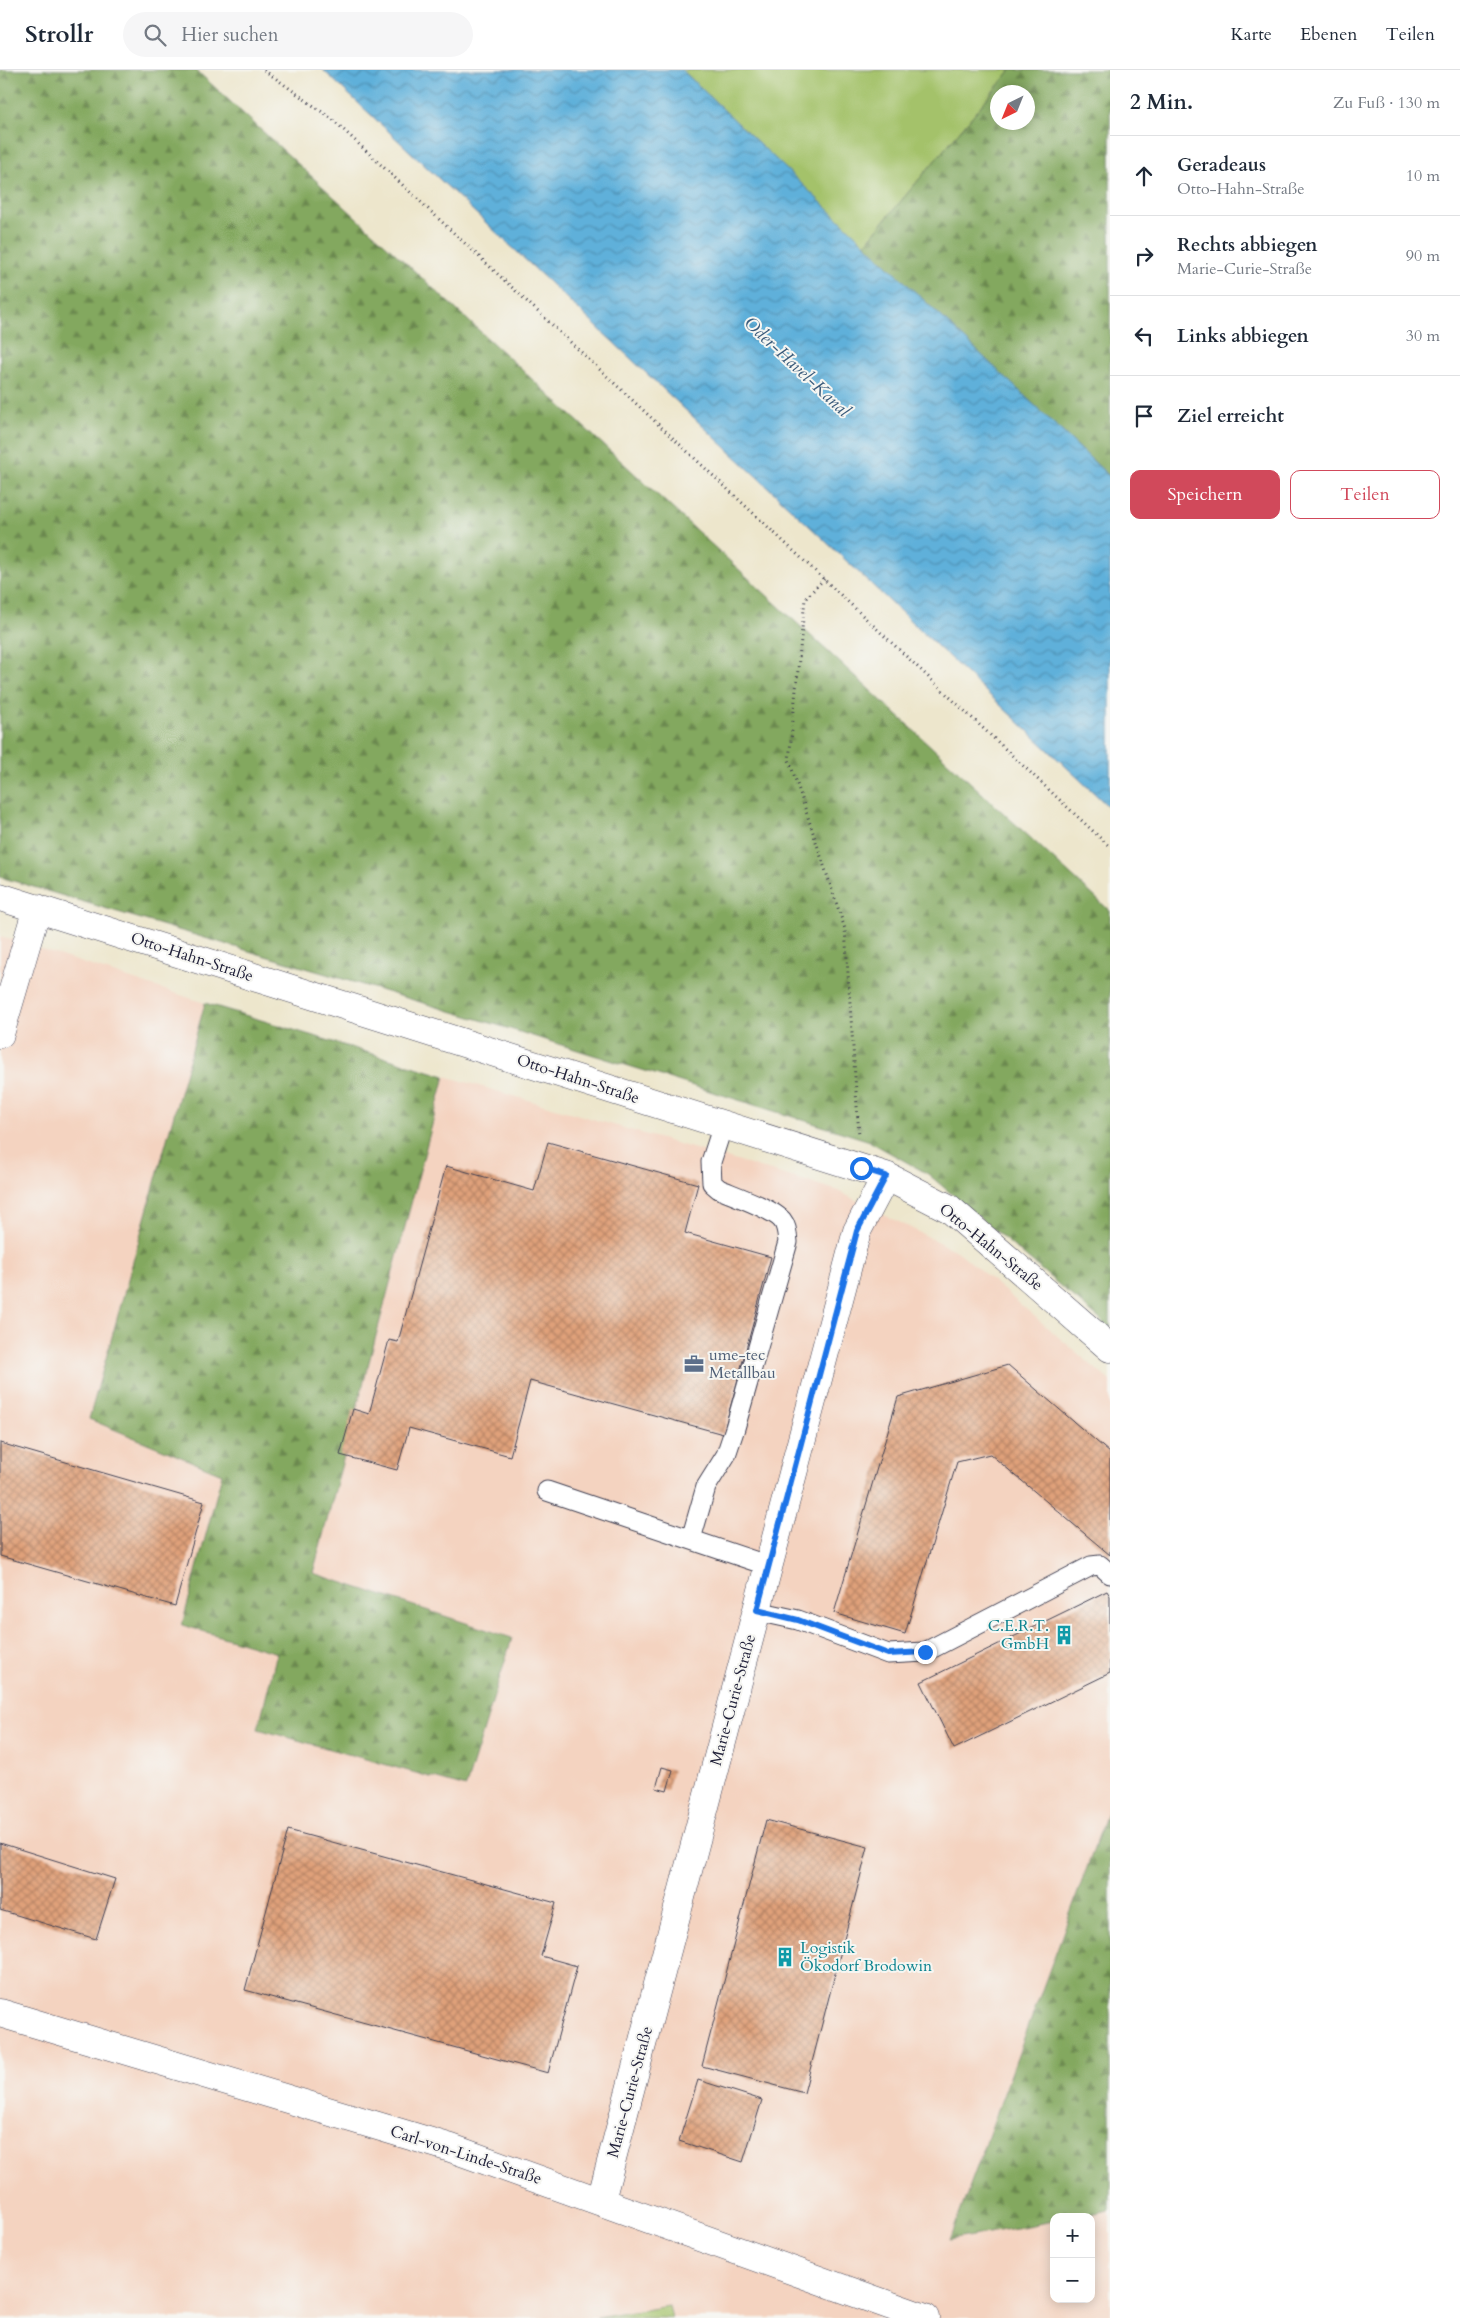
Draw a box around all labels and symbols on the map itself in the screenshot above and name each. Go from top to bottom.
north arrow [990,85,1035,130]
water label: Oder-Havel-Kanal [738,311,857,424]
street label: Otto-Hahn-Straße [128,927,256,987]
street label: Otto-Hahn-Straße [514,1049,642,1109]
route start [850,1157,873,1180]
street label: Otto-Hahn-Straße [934,1198,1048,1296]
place label: ume-tec Metallbau [709,1344,776,1384]
office icon: ume-tec Metallbau [683,1353,705,1375]
place label: C.E.R.T. GmbH [988,1615,1049,1655]
building icon: C.E.R.T. GmbH [1053,1624,1075,1646]
street label: Marie-Curie-Straße [705,1632,761,1768]
route end [914,1641,937,1664]
place label: Logistik Ökodorf Brodowin [800,1937,932,1977]
building icon: Logistik Ökodorf Brodowin [774,1946,796,1968]
street label: Marie-Curie-Straße [602,2024,658,2160]
street label: Carl-von-Linde-Straße [387,2120,545,2190]

